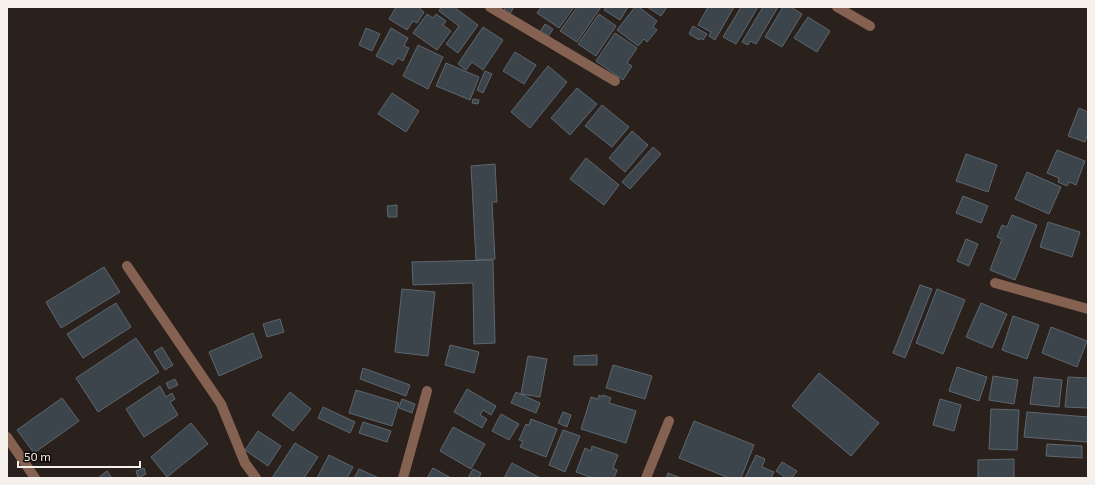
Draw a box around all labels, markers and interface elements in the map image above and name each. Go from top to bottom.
scale bar [18,443,140,469]
text: 50 m [24,449,51,463]

